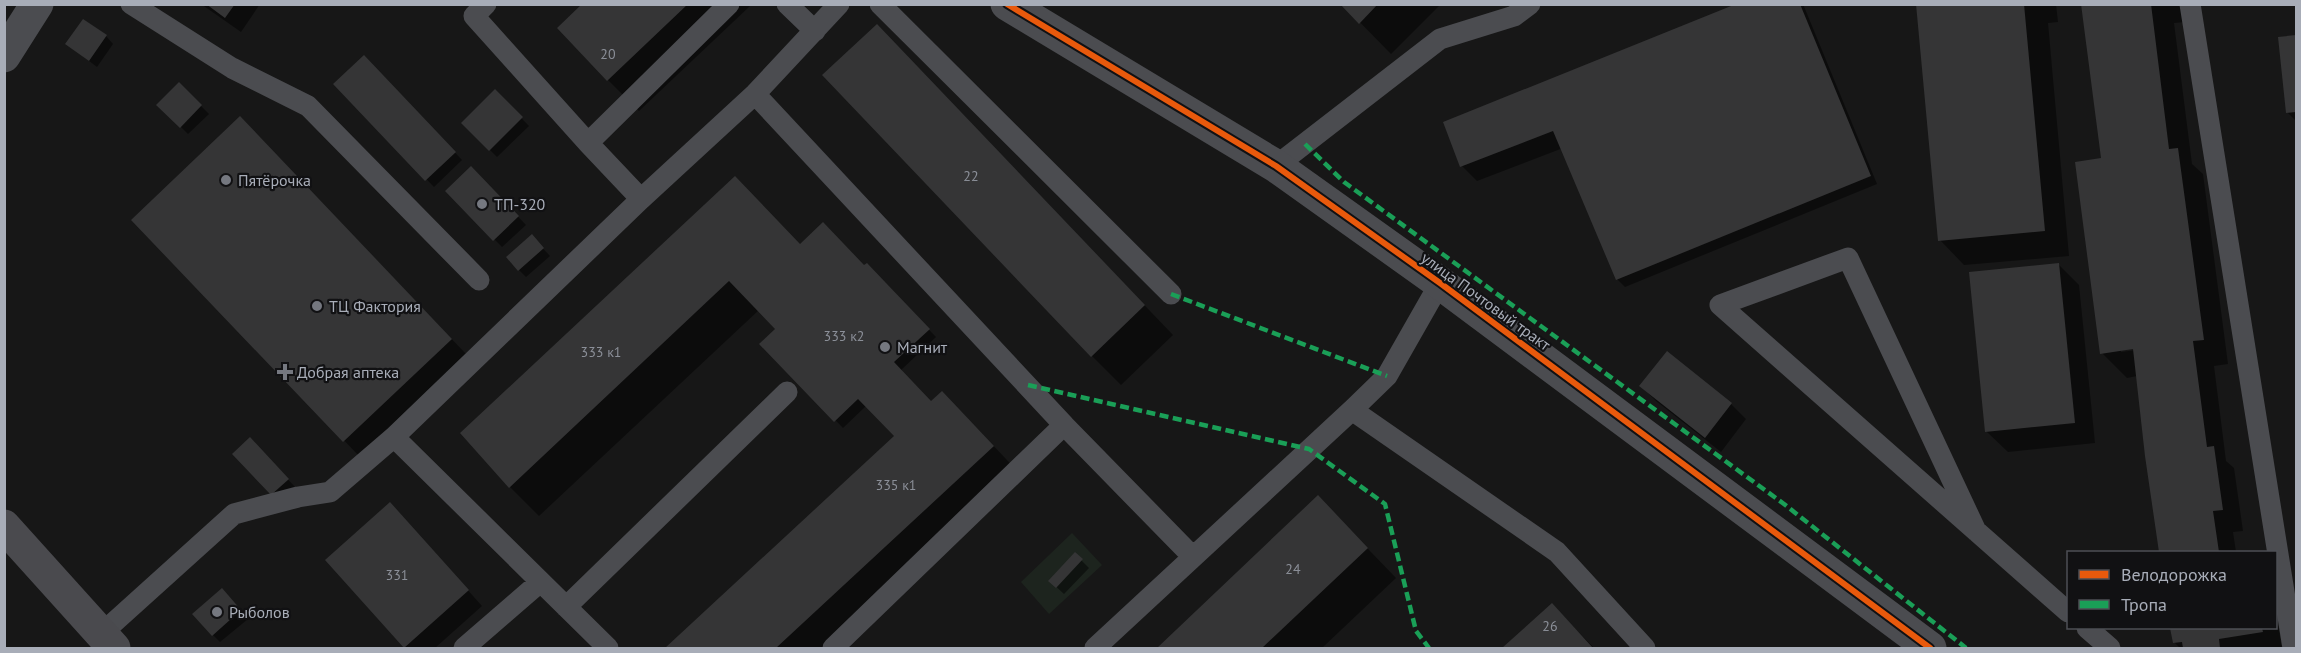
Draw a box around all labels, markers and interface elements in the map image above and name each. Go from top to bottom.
house number: 20 [600,45,616,63]
house number: 22 [963,167,979,185]
place label: Пятёрочка [238,170,311,190]
marker: Пятёрочка [219,173,233,187]
place label: ТП-320 [494,194,546,214]
marker: ТП-320 [475,197,489,211]
street label: улица Почтовый тракт [1417,247,1555,355]
place label: ТЦ Фактория [329,296,421,316]
marker: ТЦ Фактория [310,299,324,313]
house number: 333 к2 [824,327,864,345]
place label: Магнит [897,337,948,357]
marker: Магнит [878,340,892,354]
house number: 333 к1 [581,343,621,361]
place label: Добрая аптека [297,362,399,382]
marker: Добрая аптека [278,365,292,379]
house number: 335 к1 [876,476,916,494]
legend [2067,551,2277,629]
house number: 24 [1285,560,1301,578]
text: Велодорожка [2121,563,2227,586]
house number: 331 [386,566,408,584]
text: Тропа [2121,593,2167,616]
place label: Рыболов [229,602,290,622]
marker: Рыболов [210,605,224,619]
house number: 26 [1542,617,1558,635]

